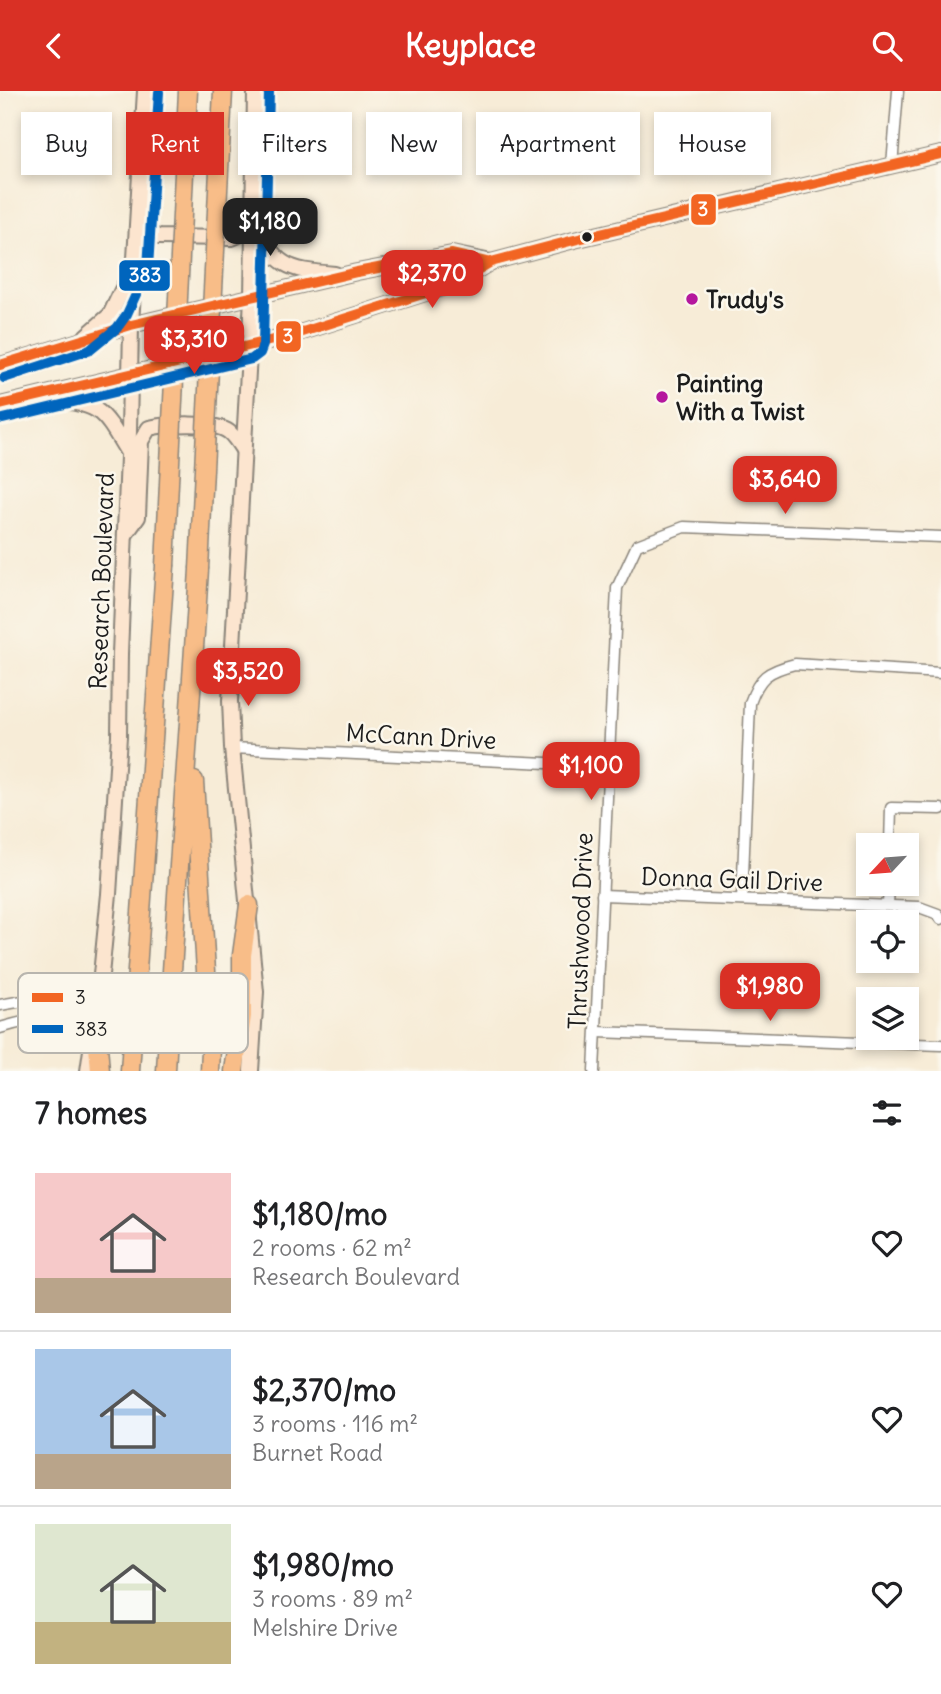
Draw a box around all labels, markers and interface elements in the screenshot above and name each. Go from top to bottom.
text: Keyplace [405,25,536,66]
icon: back [35,27,73,65]
icon: search [868,27,906,65]
chip: Buy [21,112,112,175]
chip: Rent [126,112,224,175]
chip: Filters [238,112,352,175]
chip: New [366,112,462,175]
chip: Apartment [476,112,640,175]
chip: House [654,112,771,175]
line badge: 3 [690,193,717,226]
text: 3 [698,197,708,221]
pin: $1,180 [213,199,327,258]
text: $1,180 [239,206,301,235]
unlabelled marker [580,230,594,244]
pin: $2,370 [375,251,489,310]
text: $2,370 [397,258,467,287]
line badge: 383 [118,259,171,292]
text: 383 [129,263,161,287]
place label: Trudy's [706,284,784,314]
marker: Trudy's [684,291,700,307]
pin: $3,310 [137,317,251,376]
line badge: 3 [275,320,302,353]
text: $3,310 [160,324,228,353]
text: 3 [283,324,293,348]
place label: Painting With a Twist [676,368,805,426]
marker: Painting With a Twist [654,389,670,405]
pin: $3,640 [728,457,842,516]
text: $3,640 [749,464,821,493]
street label: Research Boulevard [82,472,120,690]
pin: $3,520 [191,649,305,708]
text: $3,520 [212,656,284,685]
street label: McCann Drive [345,717,497,755]
pin: $1,100 [534,743,648,802]
text: $1,100 [559,750,623,779]
street label: Thrushwood Drive [562,832,598,1030]
north arrow [856,833,919,896]
map controls [856,833,919,1050]
street label: Donna Gail Drive [641,861,823,897]
button: locate [856,910,919,973]
pin: $1,980 [713,963,827,1023]
text: $1,980 [736,971,804,1000]
legend [18,973,248,1053]
text: 3 [75,985,86,1009]
button: layers [856,987,919,1050]
text: 383 [75,1017,108,1041]
text: 7 homes [35,1094,147,1132]
icon: filters [868,1094,906,1132]
text: $1,180/mo [252,1195,387,1233]
icon: home [91,1201,175,1285]
icon: heart [868,1224,906,1262]
text: 2 rooms · 62 m² [252,1233,412,1262]
text: Research Boulevard [252,1262,460,1291]
text: $2,370/mo [252,1371,396,1409]
icon: home [91,1377,175,1461]
icon: heart [868,1400,906,1438]
text: 3 rooms · 116 m² [252,1409,418,1438]
text: Burnet Road [252,1438,383,1467]
text: $1,980/mo [252,1546,394,1584]
icon: home [91,1552,175,1636]
icon: heart [868,1575,906,1613]
text: 3 rooms · 89 m² [252,1584,413,1613]
text: Melshire Drive [252,1613,398,1642]

